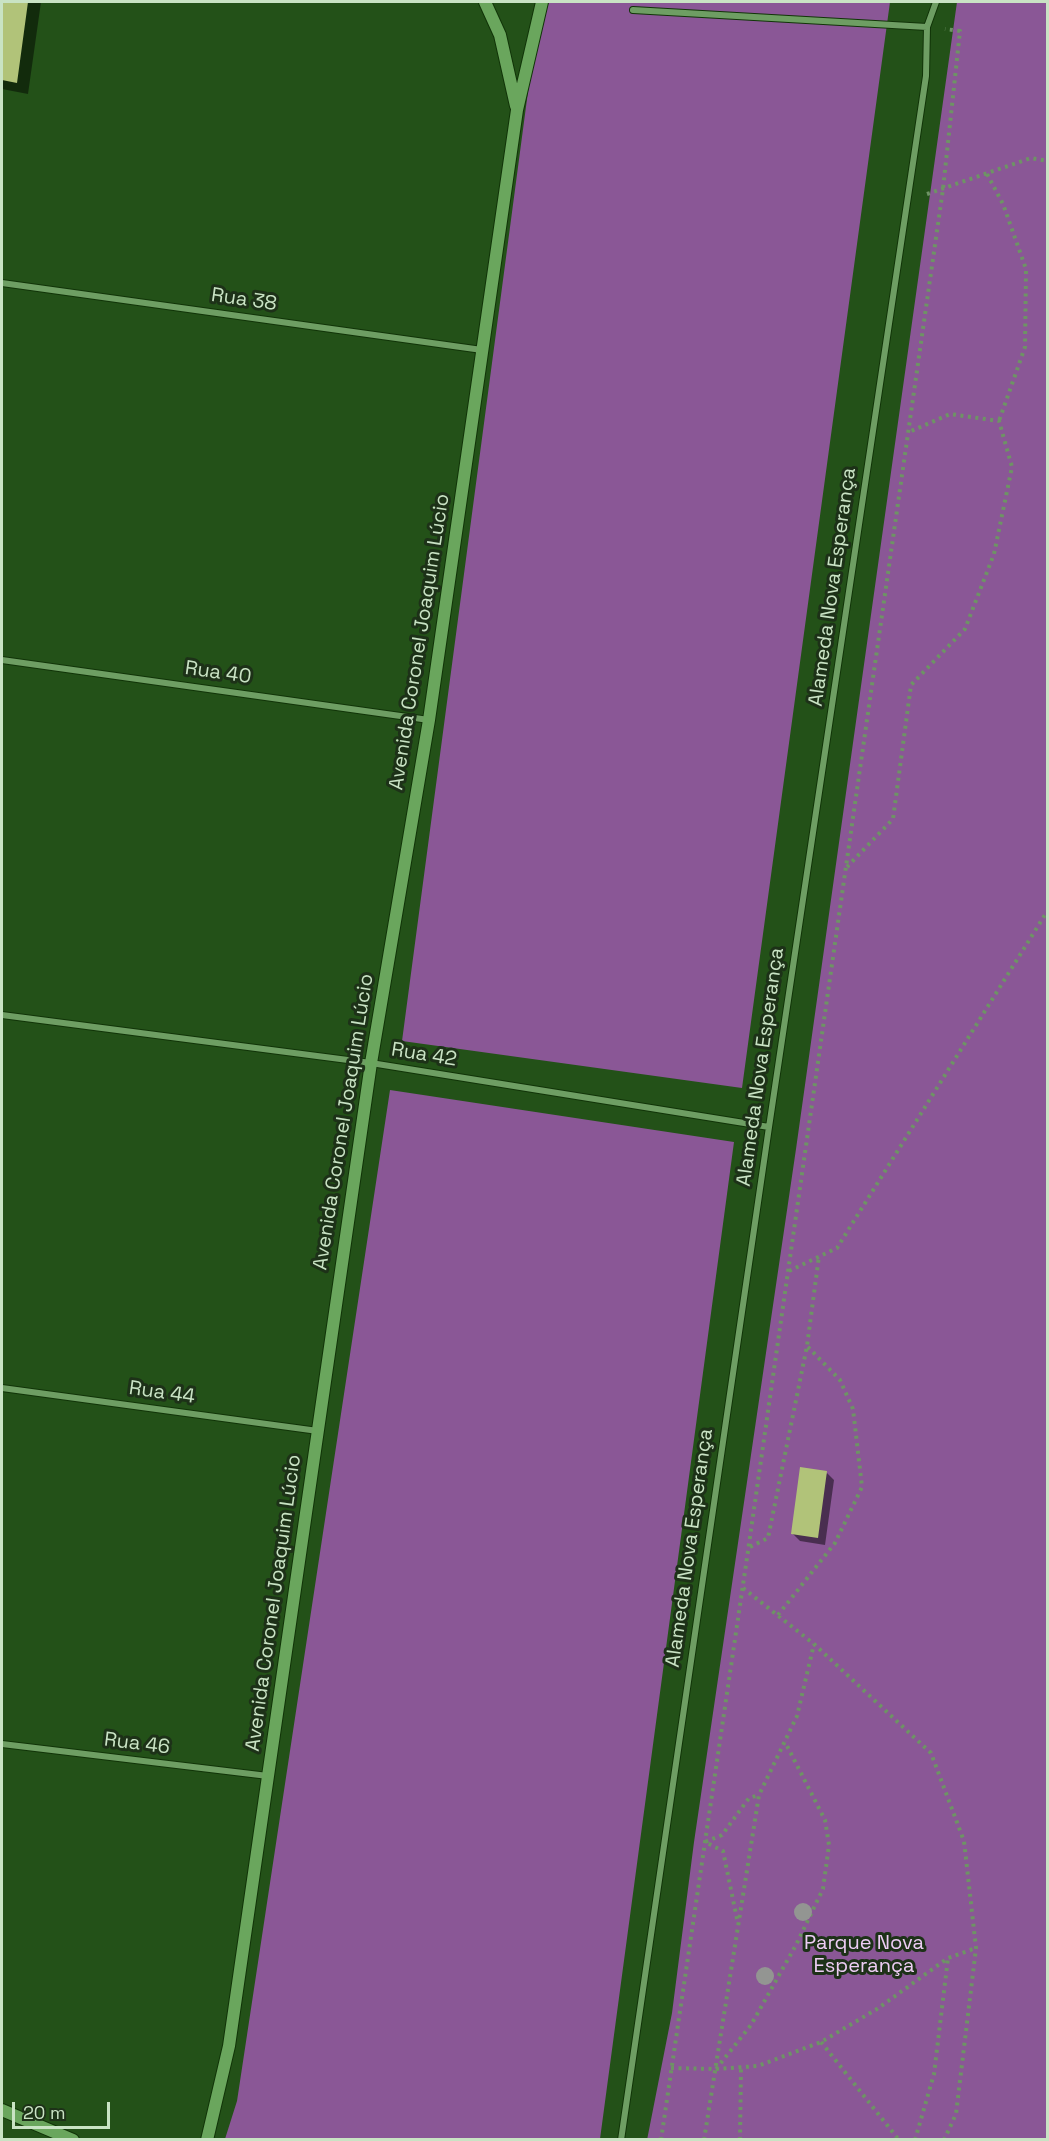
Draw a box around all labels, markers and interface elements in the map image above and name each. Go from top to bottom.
street label: Rua 38 [210,284,278,316]
street label: Alameda Nova Esperança [804,466,862,708]
street label: Avenida Coronel Joaquim Lúcio [385,492,455,792]
street label: Rua 40 [183,656,253,690]
street label: Alameda Nova Esperança [732,946,790,1188]
street label: Avenida Coronel Joaquim Lúcio [309,972,379,1272]
street label: Rua 42 [389,1038,459,1072]
street label: Rua 44 [127,1376,197,1410]
street label: Alameda Nova Esperança [661,1427,719,1669]
street label: Avenida Coronel Joaquim Lúcio [241,1453,307,1753]
street label: Rua 46 [103,1728,171,1760]
park label: Parque Nova Esperança [804,1932,924,1979]
scale bar [15,2090,112,2128]
text: 20 m [23,2101,66,2124]

